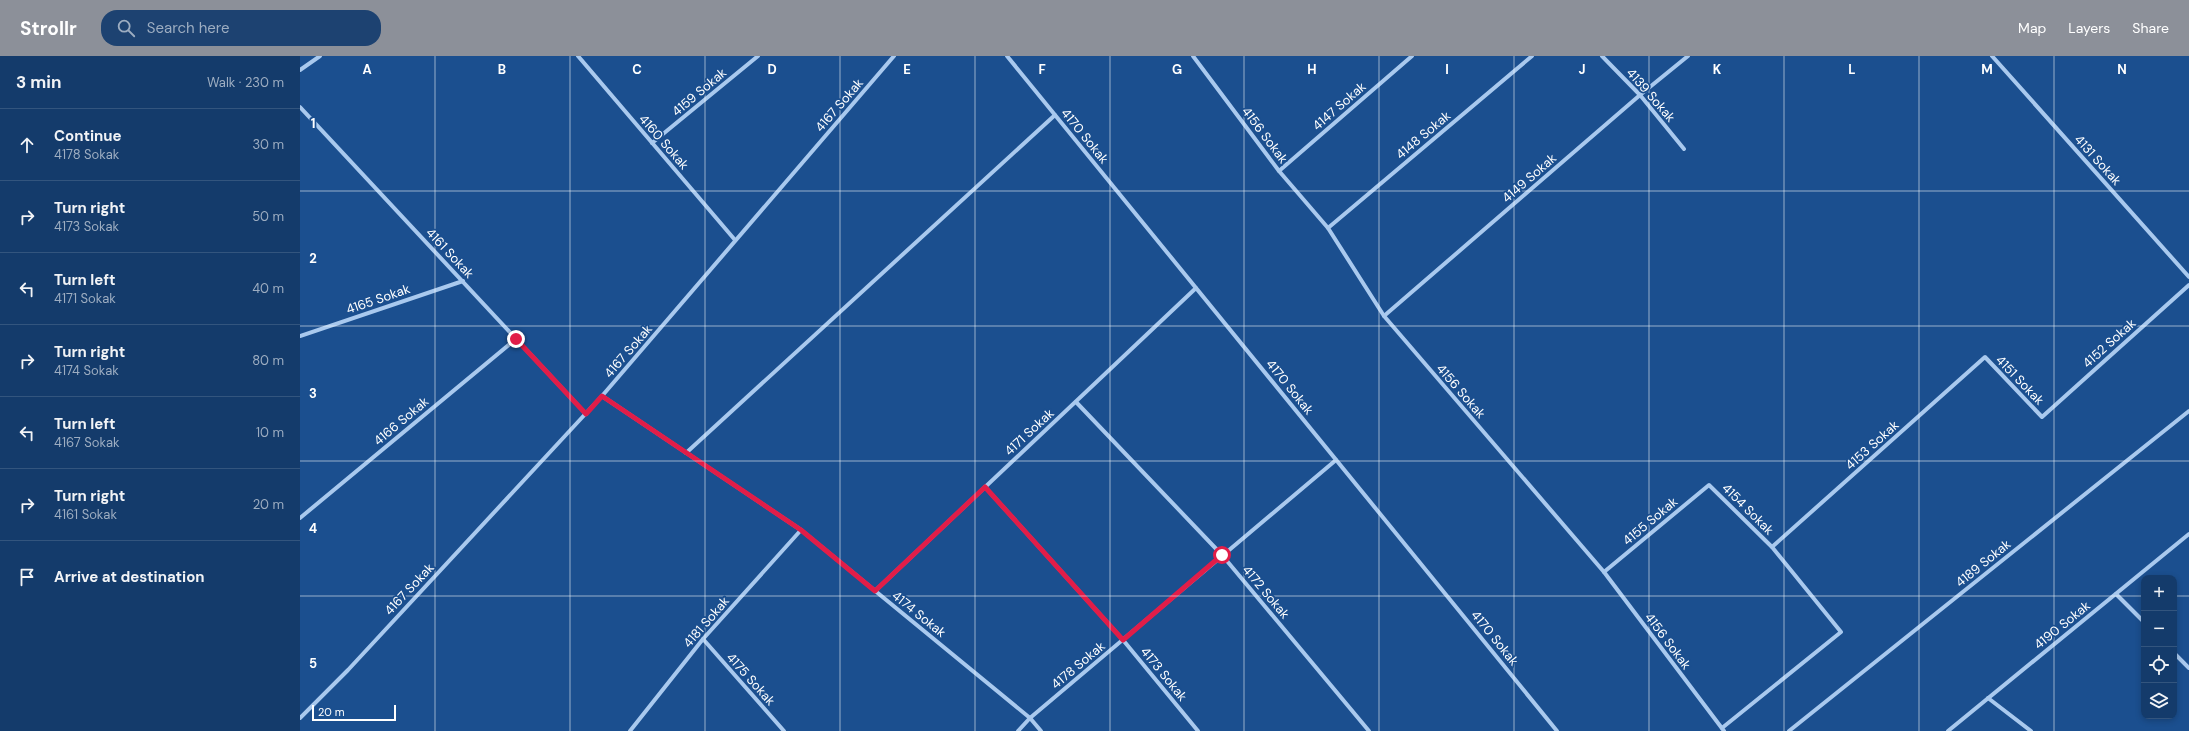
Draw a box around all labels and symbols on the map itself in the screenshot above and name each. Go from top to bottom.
text: A [362,61,372,78]
text: B [498,61,506,78]
text: C [632,61,642,78]
text: D [767,61,777,78]
text: E [903,61,911,78]
text: F [1038,61,1046,78]
text: G [1172,61,1182,78]
text: H [1307,61,1317,78]
text: I [1445,61,1449,78]
text: J [1578,61,1586,78]
text: K [1713,61,1722,78]
text: L [1848,61,1856,78]
text: M [1981,61,1993,78]
text: N [2117,61,2127,78]
street label: 4159 Sokak [668,64,730,120]
street label: 4139 Sokak [1623,64,1679,126]
street label: 4167 Sokak [811,74,867,135]
street label: 4147 Sokak [1309,78,1370,134]
street label: 4156 Sokak [1238,103,1292,167]
street label: 4170 Sokak [1057,105,1113,168]
street label: 4148 Sokak [1392,107,1454,163]
street label: 4160 Sokak [635,111,693,174]
text: 1 [311,115,315,132]
street label: 4131 Sokak [2071,131,2125,189]
street label: 4149 Sokak [1498,149,1560,206]
street label: 4161 Sokak [422,224,478,282]
text: 2 [309,250,317,267]
street label: 4165 Sokak [344,280,413,318]
street label: 4152 Sokak [2079,314,2140,371]
street label: 4167 Sokak [600,320,656,381]
route end [507,330,525,348]
street label: 4151 Sokak [1992,352,2048,409]
street label: 4170 Sokak [1262,356,1318,419]
street label: 4156 Sokak [1433,360,1490,422]
text: 3 [309,385,317,402]
street label: 4166 Sokak [370,393,433,449]
street label: 4171 Sokak [1001,404,1058,459]
street label: 4153 Sokak [1842,416,1903,474]
street label: 4154 Sokak [1718,479,1778,539]
street label: 4155 Sokak [1619,493,1681,549]
text: 4 [309,520,317,537]
street label: 4189 Sokak [1952,535,2015,591]
route start [1213,546,1231,564]
street label: 4167 Sokak [380,559,438,619]
street label: 4172 Sokak [1239,562,1294,623]
street label: 4174 Sokak [888,587,950,641]
street label: 4181 Sokak [679,593,733,651]
street label: 4190 Sokak [2030,597,2094,653]
street label: 4170 Sokak [1467,607,1523,670]
street label: 4156 Sokak [1641,609,1695,673]
street label: 4178 Sokak [1047,637,1109,693]
street label: 4173 Sokak [1137,643,1191,705]
street label: 4175 Sokak [723,649,779,709]
text: 5 [309,655,317,672]
scale bar [312,703,396,722]

